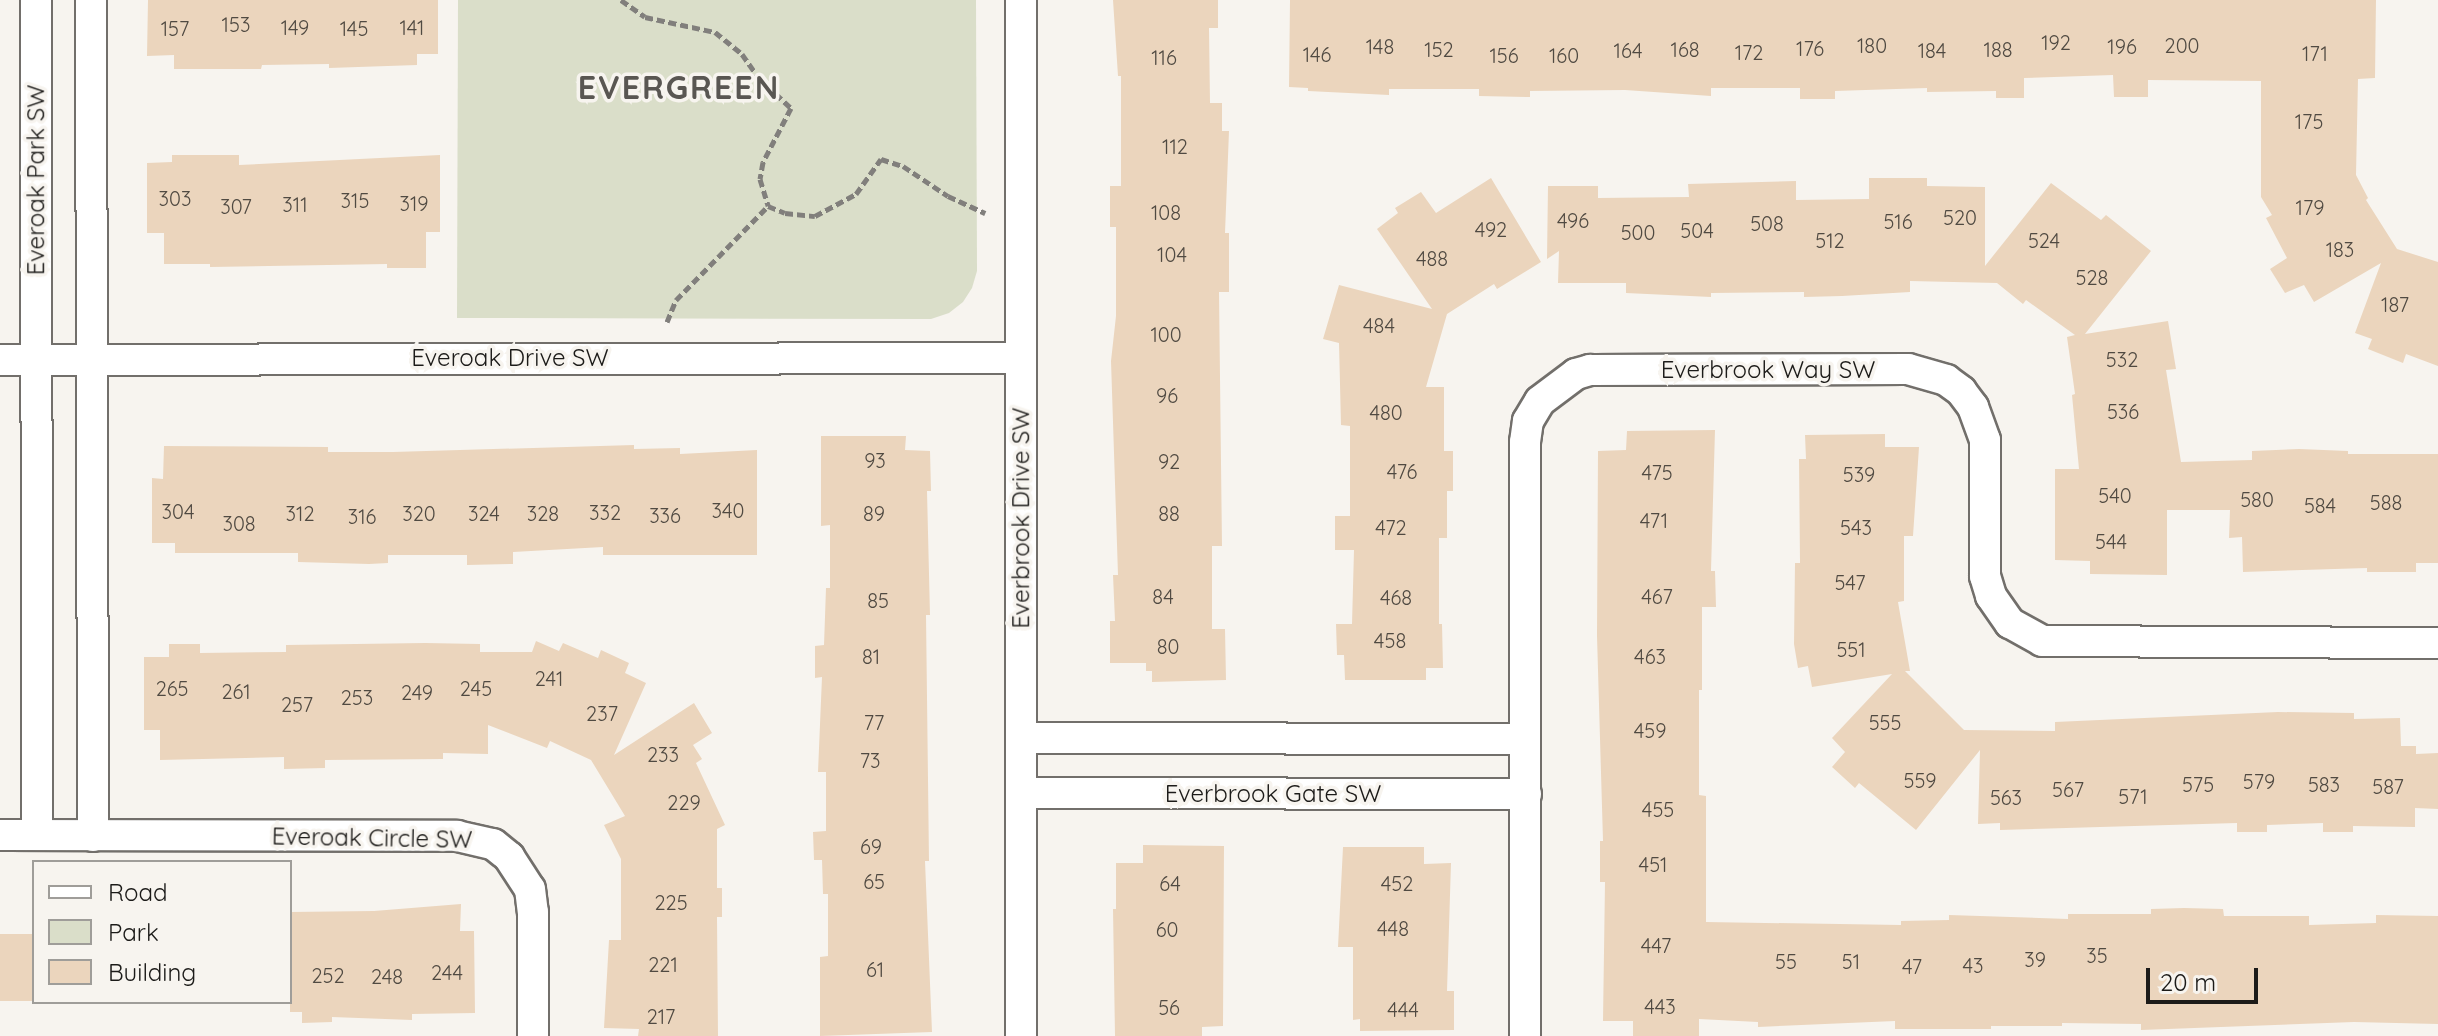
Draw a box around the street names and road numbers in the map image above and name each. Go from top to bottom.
street label: Everoak Park SW [22,85,50,275]
street label: Everoak Drive SW [411,344,609,372]
street label: Everbrook Way SW [1661,356,1875,384]
street label: Everbrook Drive SW [1007,407,1035,629]
street label: Everbrook Gate SW [1165,780,1381,808]
street label: Everoak Circle SW [271,822,473,854]

